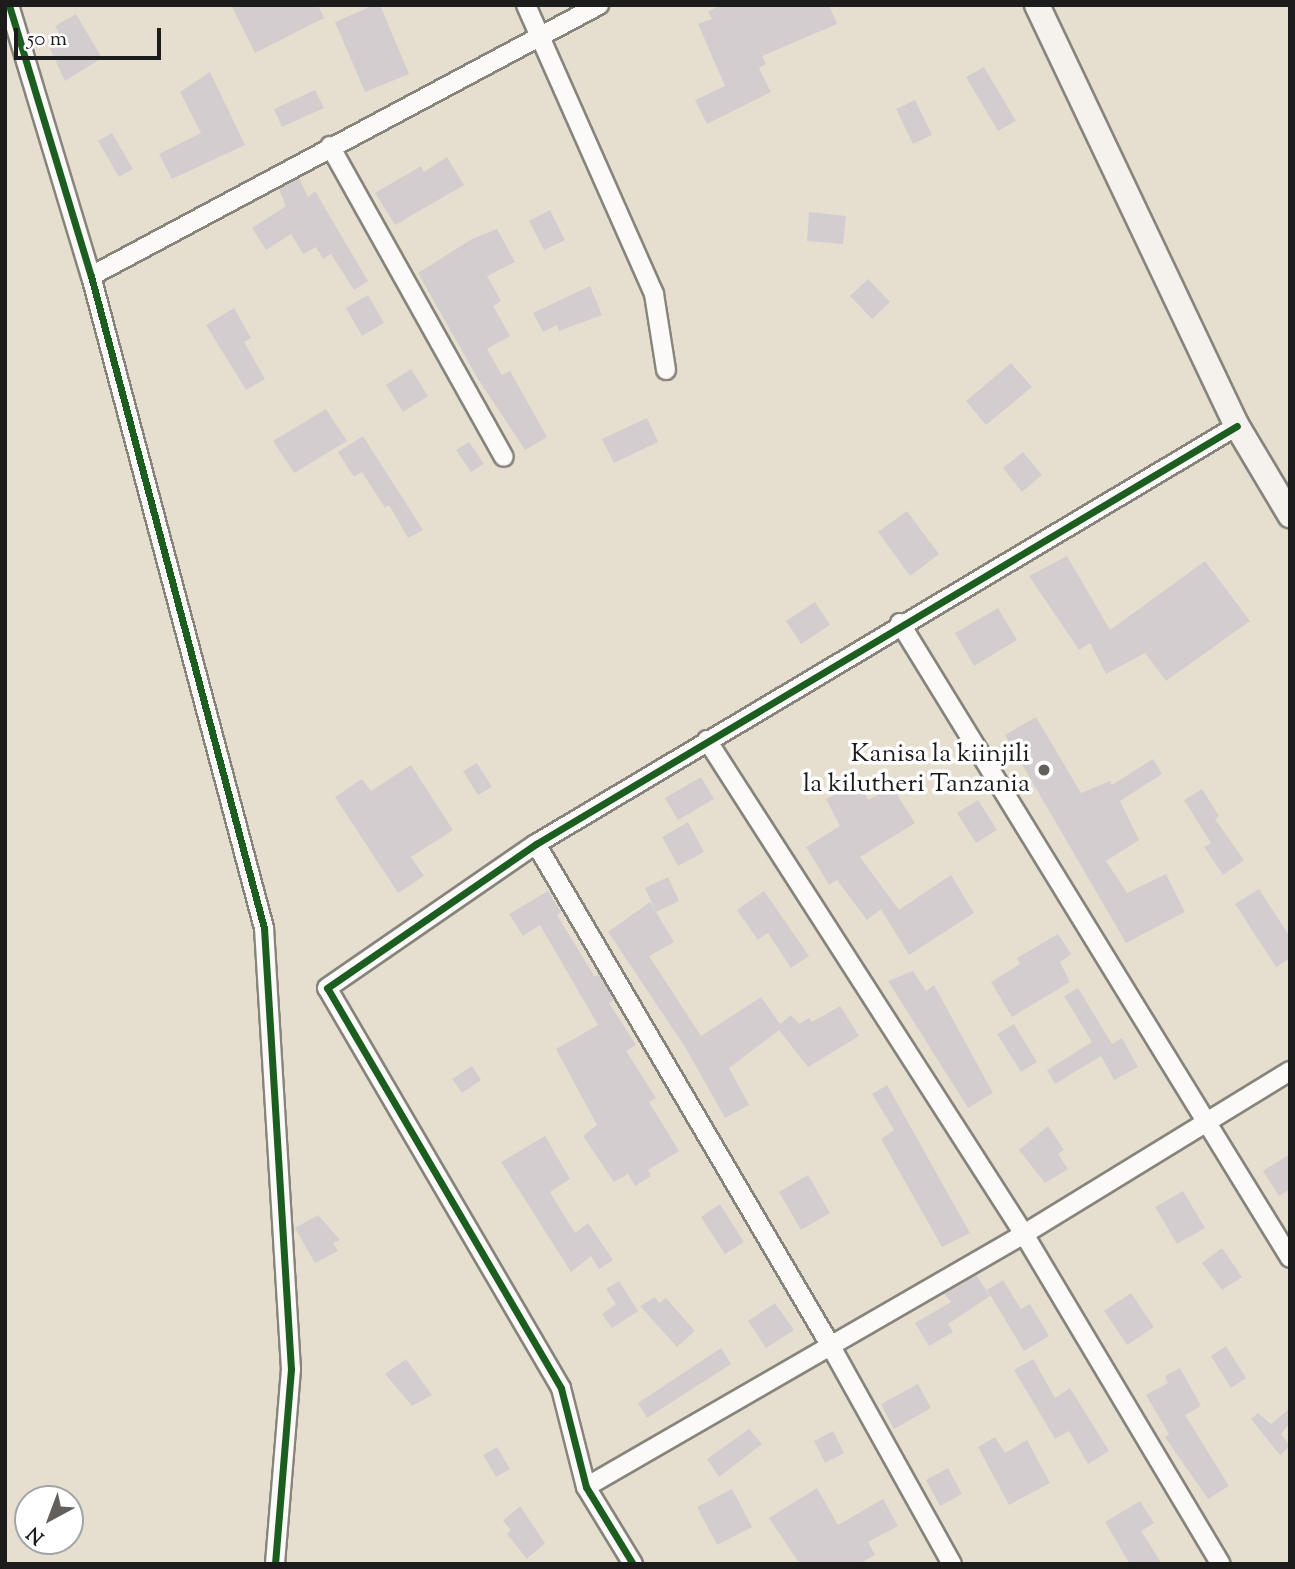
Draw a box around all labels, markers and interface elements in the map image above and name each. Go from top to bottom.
scale bar [18,14,164,58]
text: 50 m [27,25,67,55]
place label: Kanisa la kiinjili la kilutheri Tanzania [803,739,1030,800]
marker: Kanisa la kiinjili la kilutheri Tanzania [1036,762,1052,778]
north arrow [14,1485,84,1555]
text: N [22,1520,51,1550]

